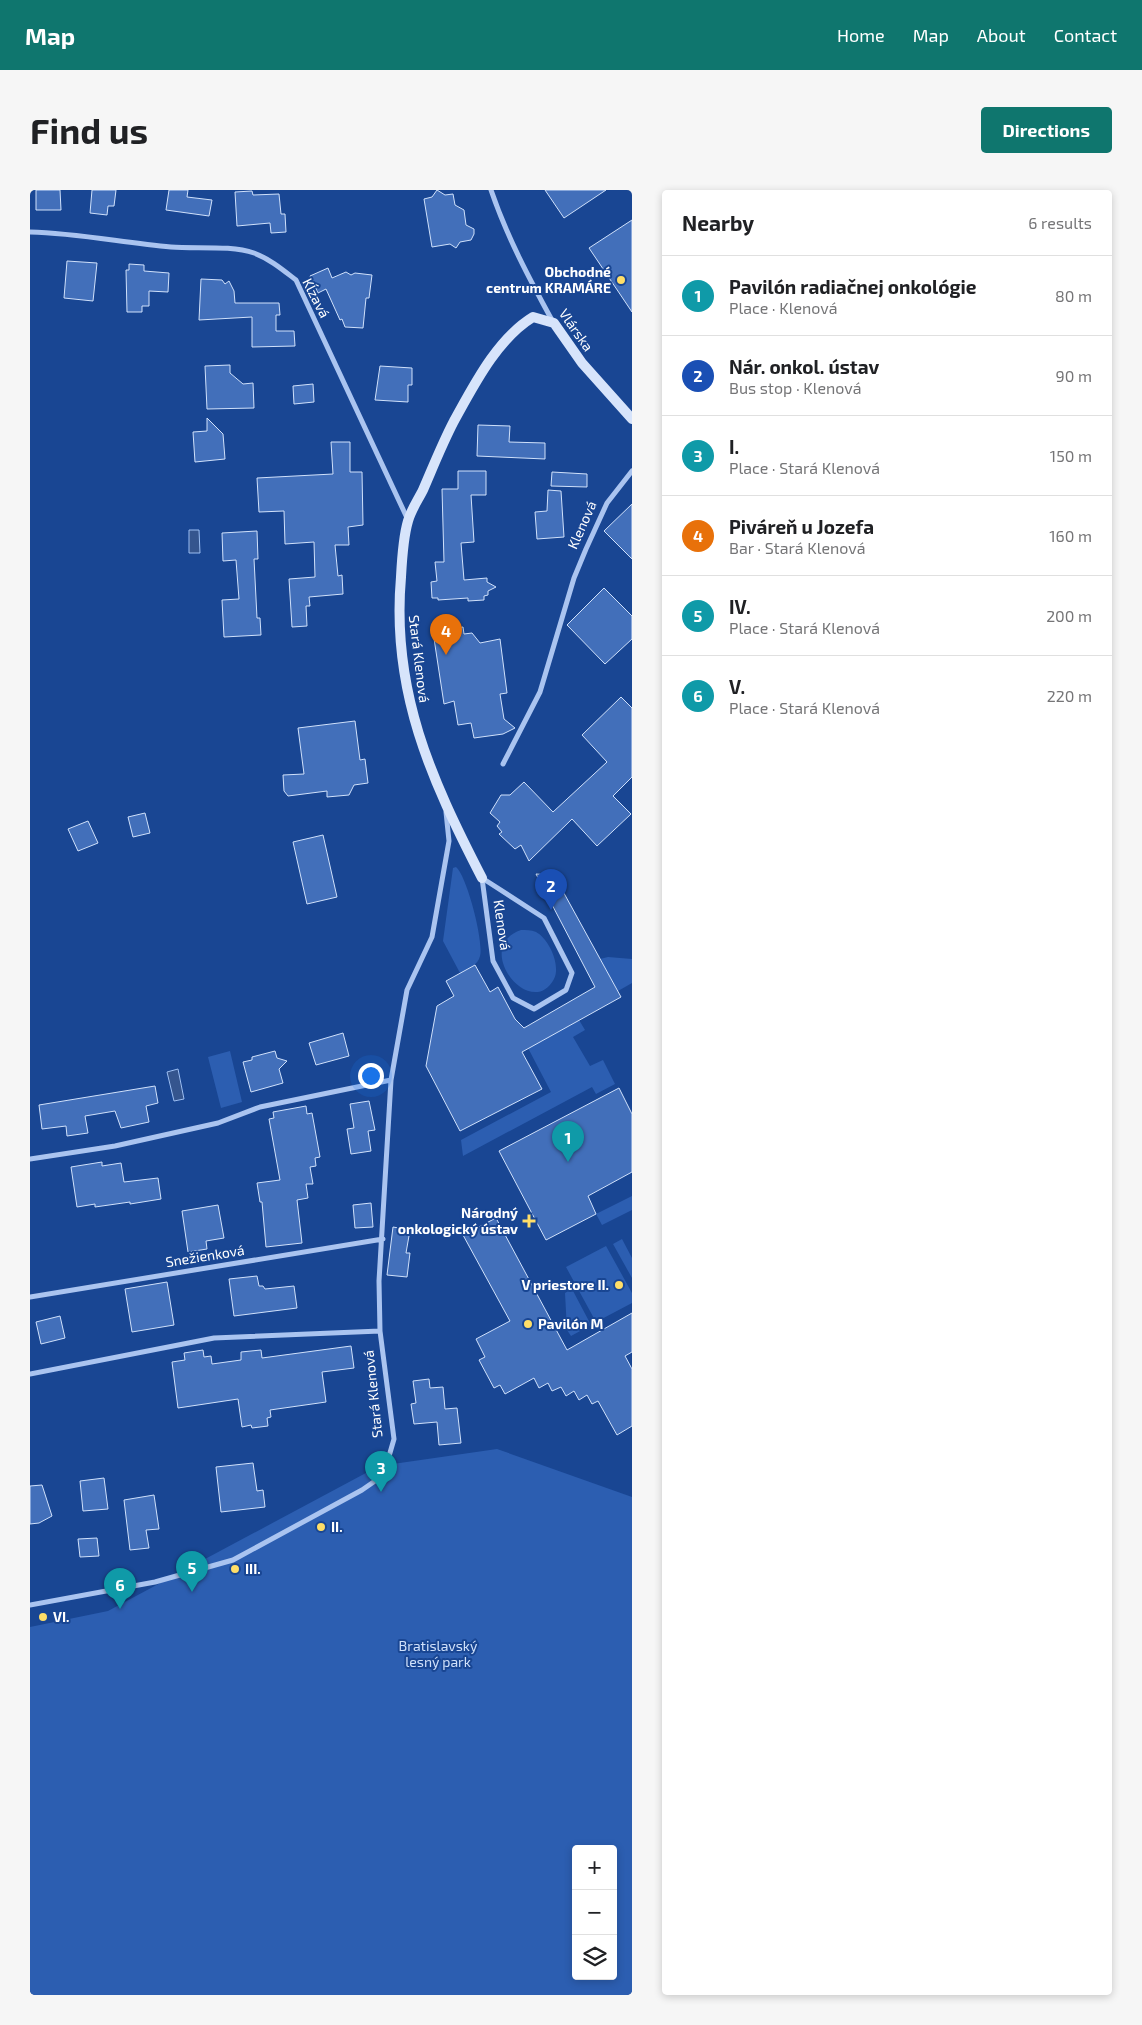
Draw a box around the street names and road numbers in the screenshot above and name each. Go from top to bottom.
street label: Kĺzavá [299,275,334,320]
street label: Vlárska [556,305,597,354]
street label: Klenová [563,498,600,552]
street label: Stará Klenová [406,614,433,704]
street label: Klenová [491,898,514,951]
street label: Snežienková [164,1241,246,1270]
street label: Stará Klenová [359,1349,386,1439]

